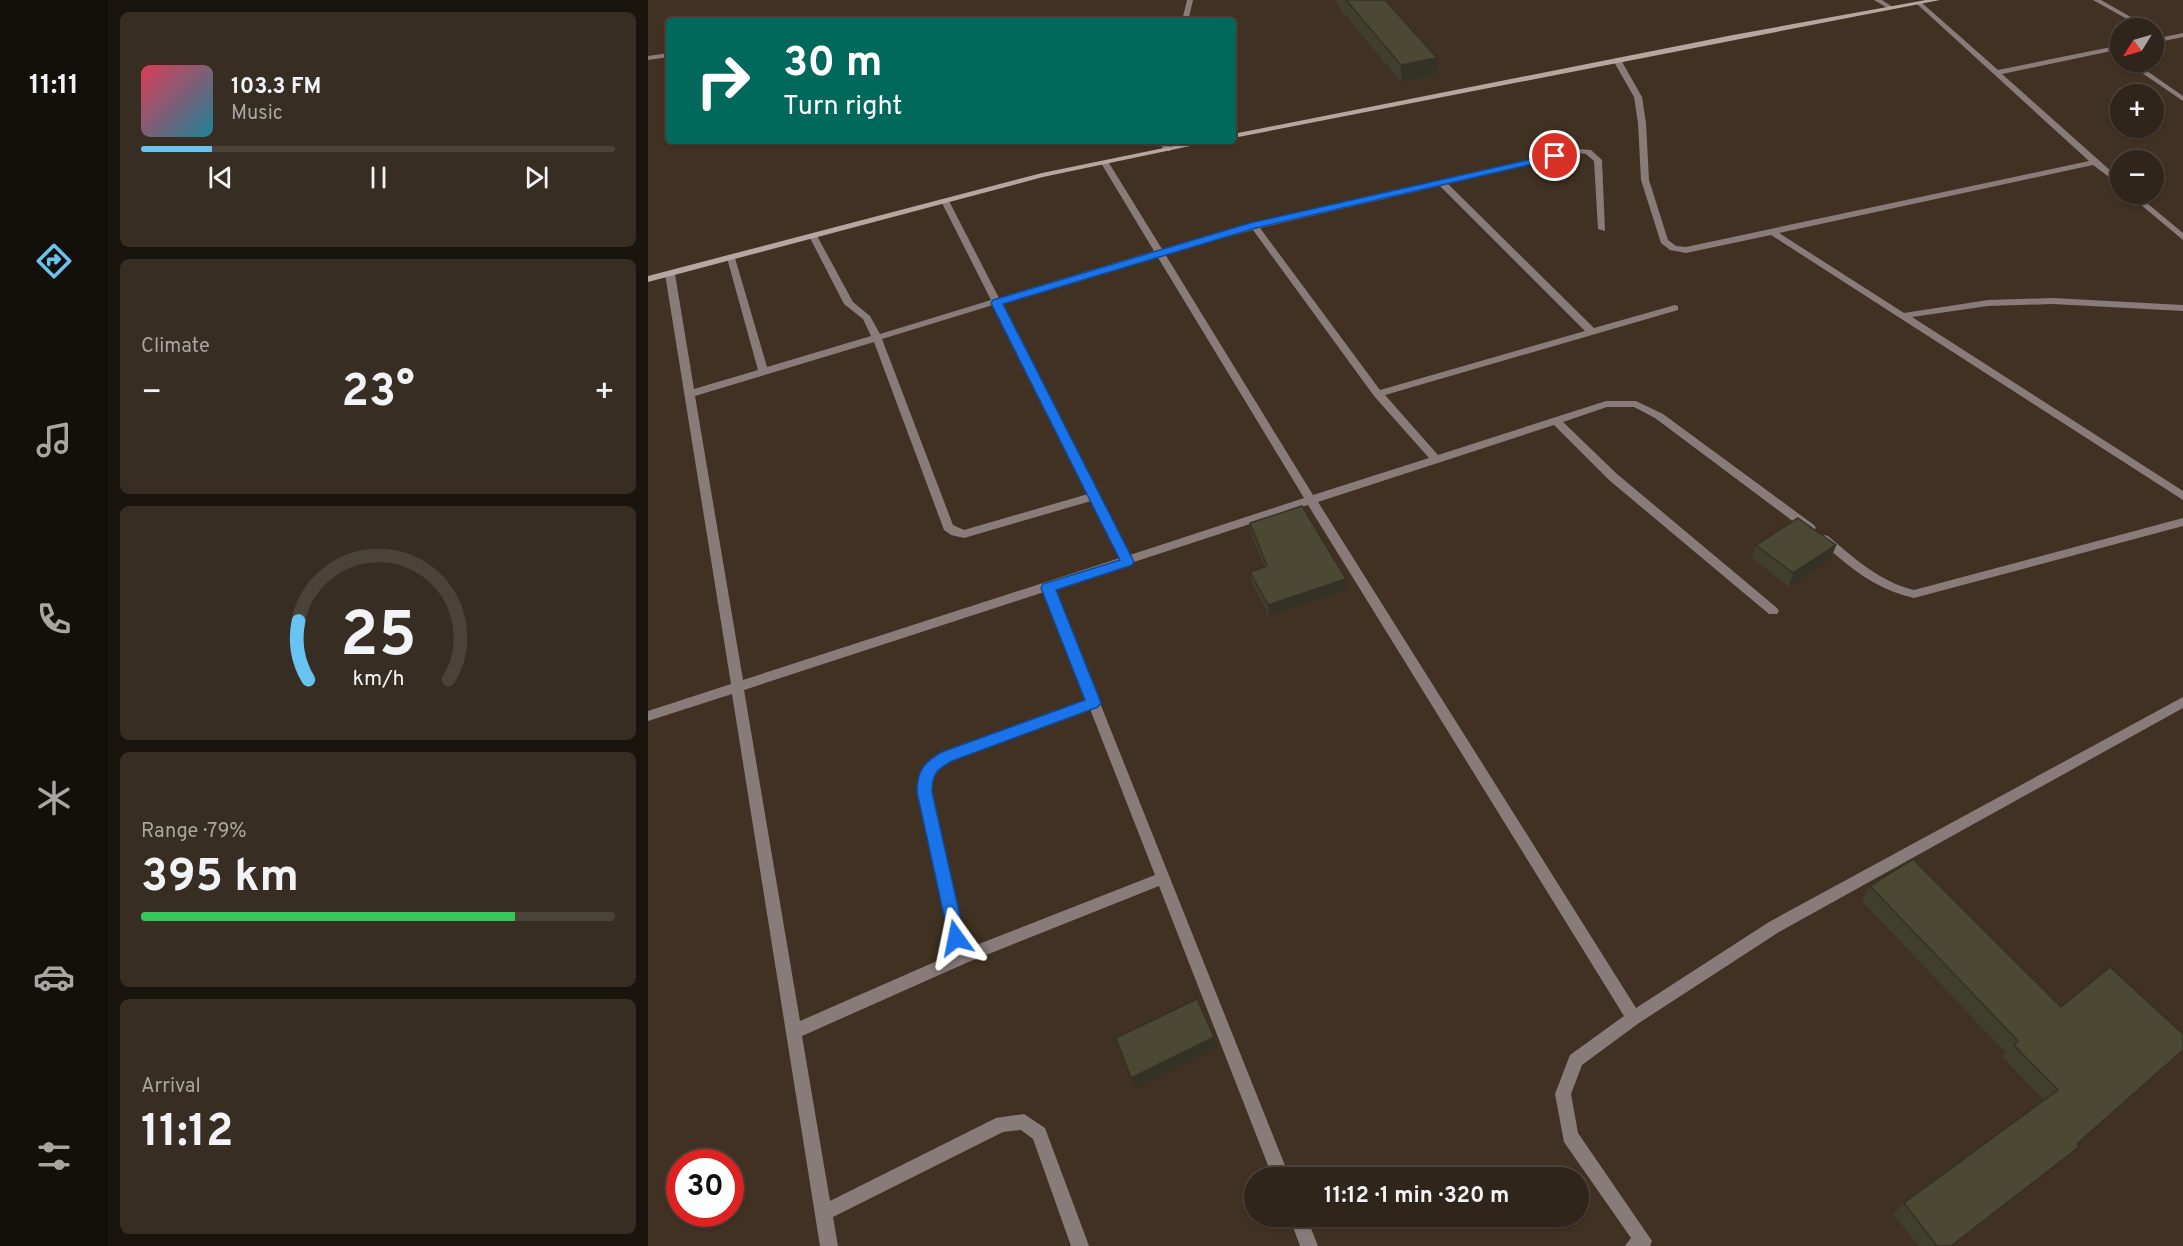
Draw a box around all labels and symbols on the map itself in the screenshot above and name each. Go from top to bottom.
north arrow [2110,18,2164,72]
pin [1529,130,1580,181]
position arrow [924,906,988,970]
speed limit sign: 30 [666,1149,744,1227]

